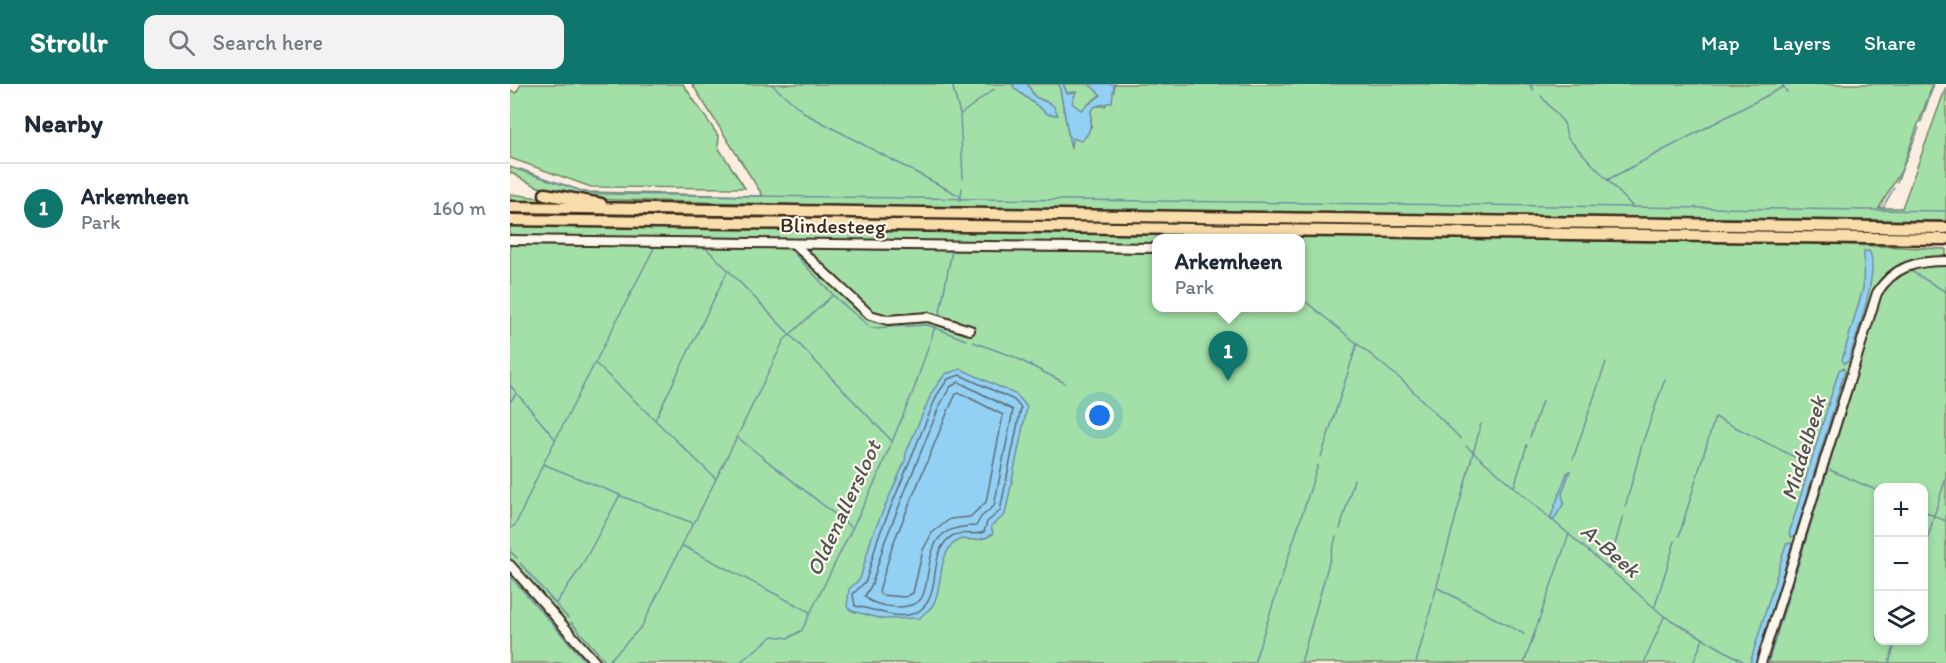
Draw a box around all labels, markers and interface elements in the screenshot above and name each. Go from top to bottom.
search box [144,15,564,69]
text: Strollr [30,25,108,59]
icon: search [165,26,198,59]
text: Search here [213,29,323,56]
text: Map [1701,30,1740,55]
text: Layers [1773,30,1831,55]
text: Share [1864,30,1916,55]
text: Nearby [24,107,103,139]
text: Arkemheen [81,183,189,210]
text: 1 [39,196,48,220]
text: 160 m [433,196,486,220]
text: Park [81,210,120,234]
street label: Blindesteeg [780,212,886,239]
popup [1152,234,1305,312]
text: Arkemheen [1175,248,1282,275]
text: Park [1175,275,1214,299]
pin: 1 [1208,332,1248,381]
water label: Middelbeek [1775,391,1833,503]
your location [1085,401,1114,430]
water label: Oldenallersloot [800,435,887,580]
map controls [1874,483,1928,645]
button: + [1874,483,1928,537]
water label: A-Beek [1576,517,1647,584]
button: − [1874,537,1928,591]
button: layers [1874,591,1928,645]

